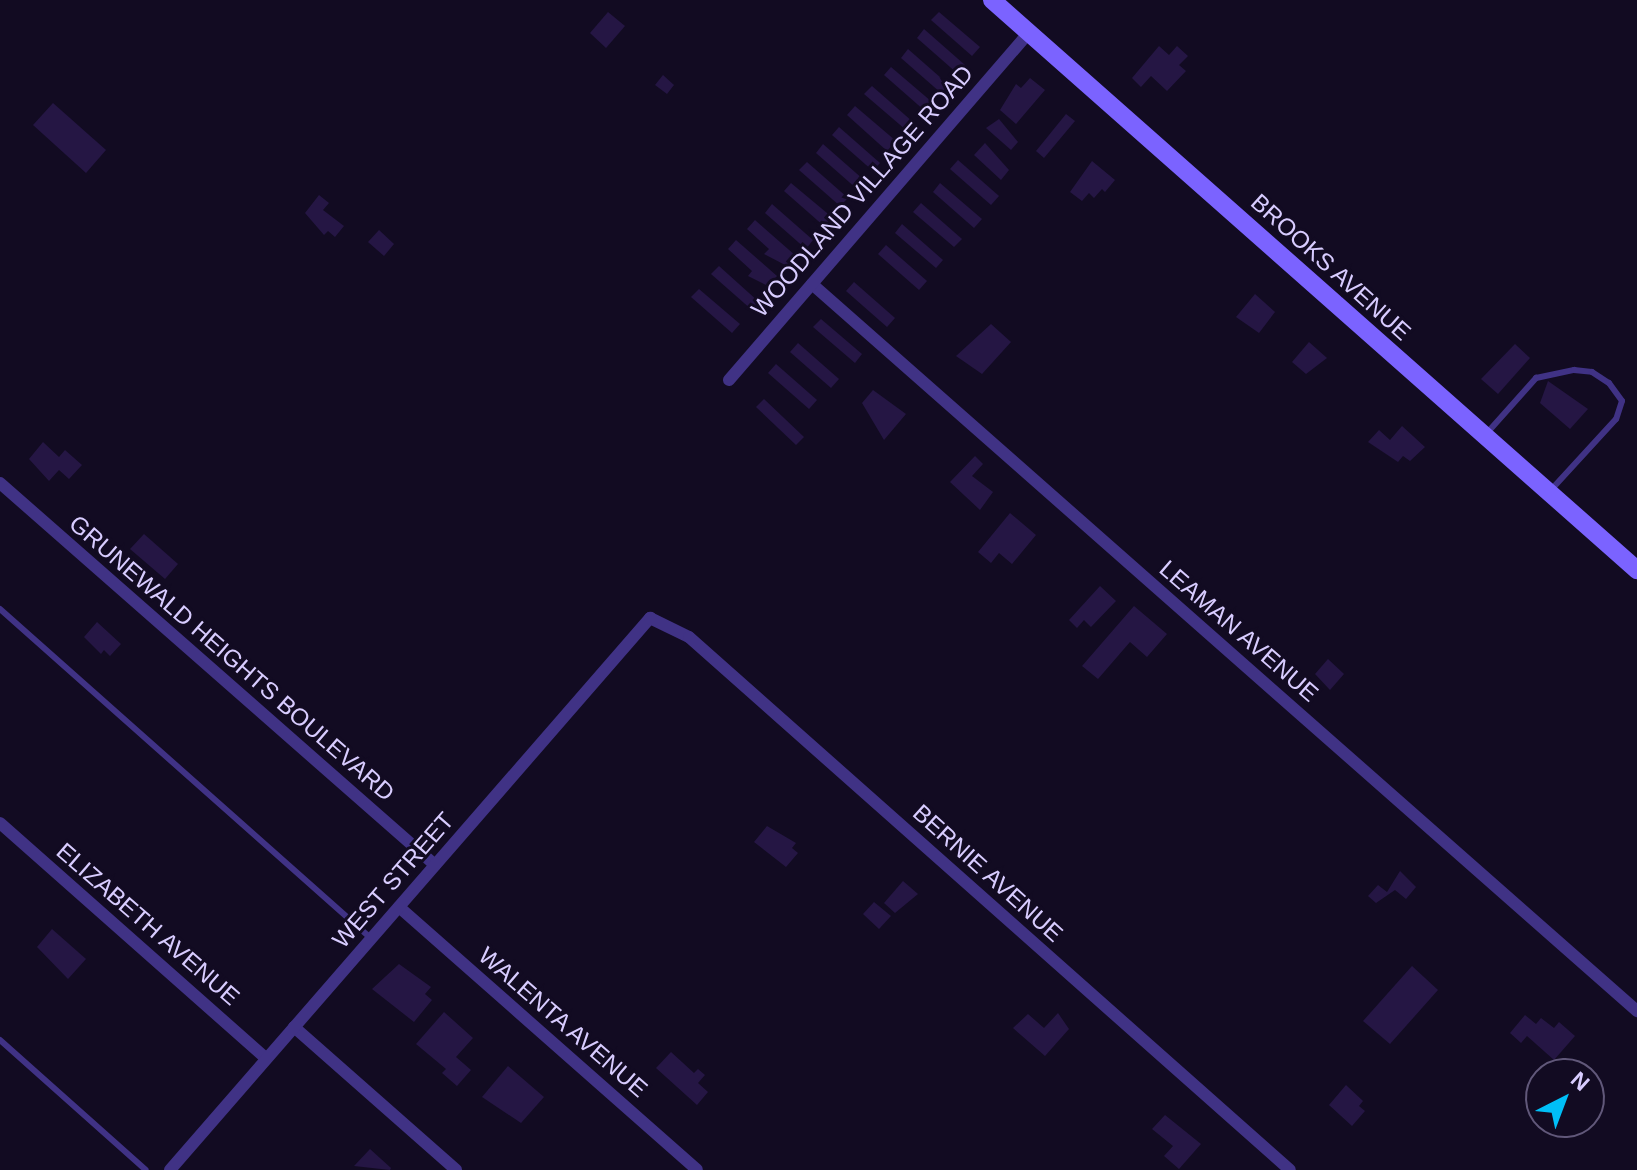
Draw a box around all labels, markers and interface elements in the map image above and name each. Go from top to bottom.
street label: WOODLAND VILLAGE ROAD [745,59,979,323]
street label: BROOKS AVENUE [1245,187,1417,347]
street label: GRUNEWALD HEIGHTS BOULEVARD [64,509,400,807]
street label: LEAMAN AVENUE [1153,554,1325,708]
street label: BERNIE AVENUE [907,798,1069,948]
street label: WEST STREET [326,806,460,954]
street label: ELIZABETH AVENUE [50,836,246,1012]
street label: WALENTA AVENUE [472,940,654,1104]
north arrow [1525,1058,1605,1138]
text: N [1566,1067,1594,1096]

